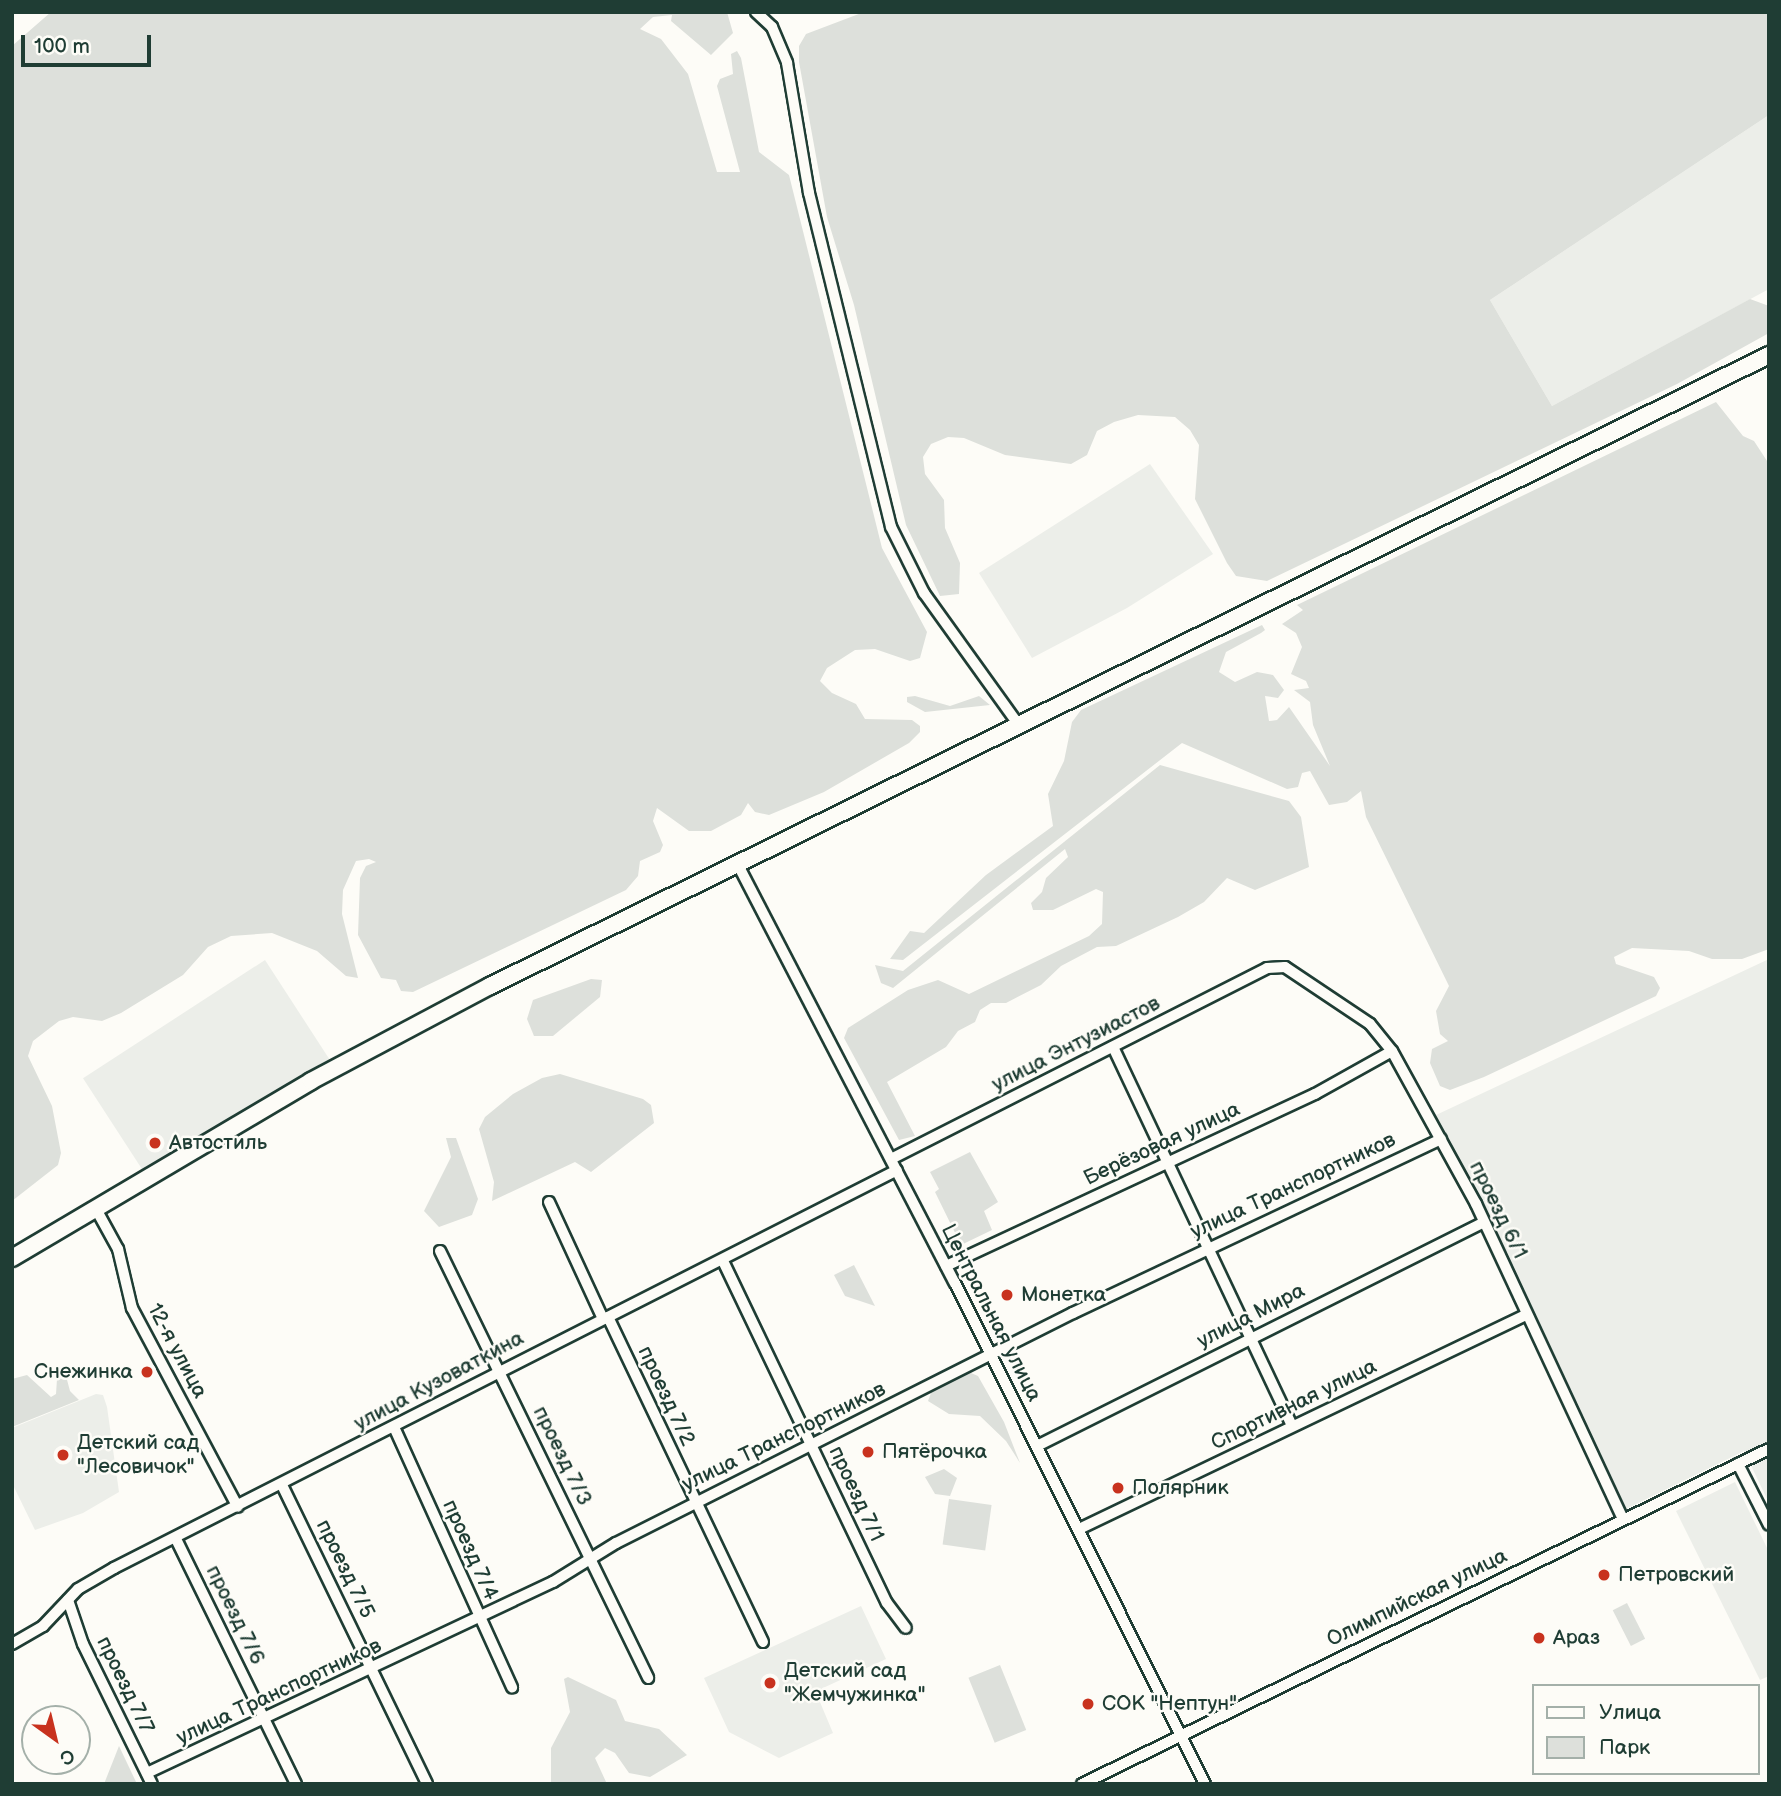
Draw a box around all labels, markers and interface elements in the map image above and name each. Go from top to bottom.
scale bar [24,21,154,65]
text: 100 m [34,34,90,59]
street label: улица Энтузиастов [988,991,1164,1097]
street label: Берёзовая улица [1080,1097,1244,1191]
street label: улица Транспортников [1187,1127,1399,1245]
place label: Автостиль [169,1130,267,1156]
marker: Автостиль [147,1135,163,1151]
street label: проезд 6/1 [1464,1157,1532,1263]
street label: Центральная улица [935,1220,1047,1406]
street label: улица Мира [1193,1278,1309,1354]
place label: Монетка [1021,1282,1106,1308]
marker: Монетка [999,1287,1015,1303]
street label: 12-я улица [142,1299,212,1403]
street label: улица Кузоваткина [350,1326,528,1436]
street label: проезд 7/2 [632,1342,700,1450]
street label: Спортивная улица [1207,1354,1381,1456]
place label: Снежинка [34,1359,133,1385]
marker: Снежинка [139,1364,155,1380]
street label: улица Транспортников [678,1377,890,1497]
street label: проезд 7/3 [527,1402,597,1510]
place label: Детский сад "Лесовичок" [77,1430,199,1480]
place label: Пятёрочка [882,1439,987,1465]
street label: проезд 7/1 [823,1442,889,1546]
marker: Пятёрочка [860,1444,876,1460]
marker: Детский сад "Лесовичок" [55,1447,71,1463]
place label: Полярник [1132,1475,1229,1501]
marker: Полярник [1110,1480,1126,1496]
street label: проезд 7/4 [437,1496,503,1604]
street label: проезд 7/5 [310,1515,380,1623]
street label: Олимпийская улица [1323,1543,1511,1653]
street label: проезд 7/6 [200,1561,270,1669]
place label: Петровский [1618,1562,1734,1588]
marker: Петровский [1596,1567,1612,1583]
place label: Араз [1553,1625,1600,1651]
marker: Араз [1531,1630,1547,1646]
street label: проезд 7/7 [91,1632,159,1738]
street label: улица Транспортников [173,1633,385,1751]
place label: Детский сад "Жемчужинка" [784,1658,926,1708]
marker: Детский сад "Жемчужинка" [762,1675,778,1691]
legend [1532,1684,1760,1775]
place label: СОК "Нептун" [1102,1691,1237,1717]
marker: СОК "Нептун" [1080,1696,1096,1712]
text: Улица [1599,1700,1661,1725]
north arrow [21,1705,91,1775]
text: Парк [1599,1735,1650,1760]
text: С [55,1743,79,1769]

